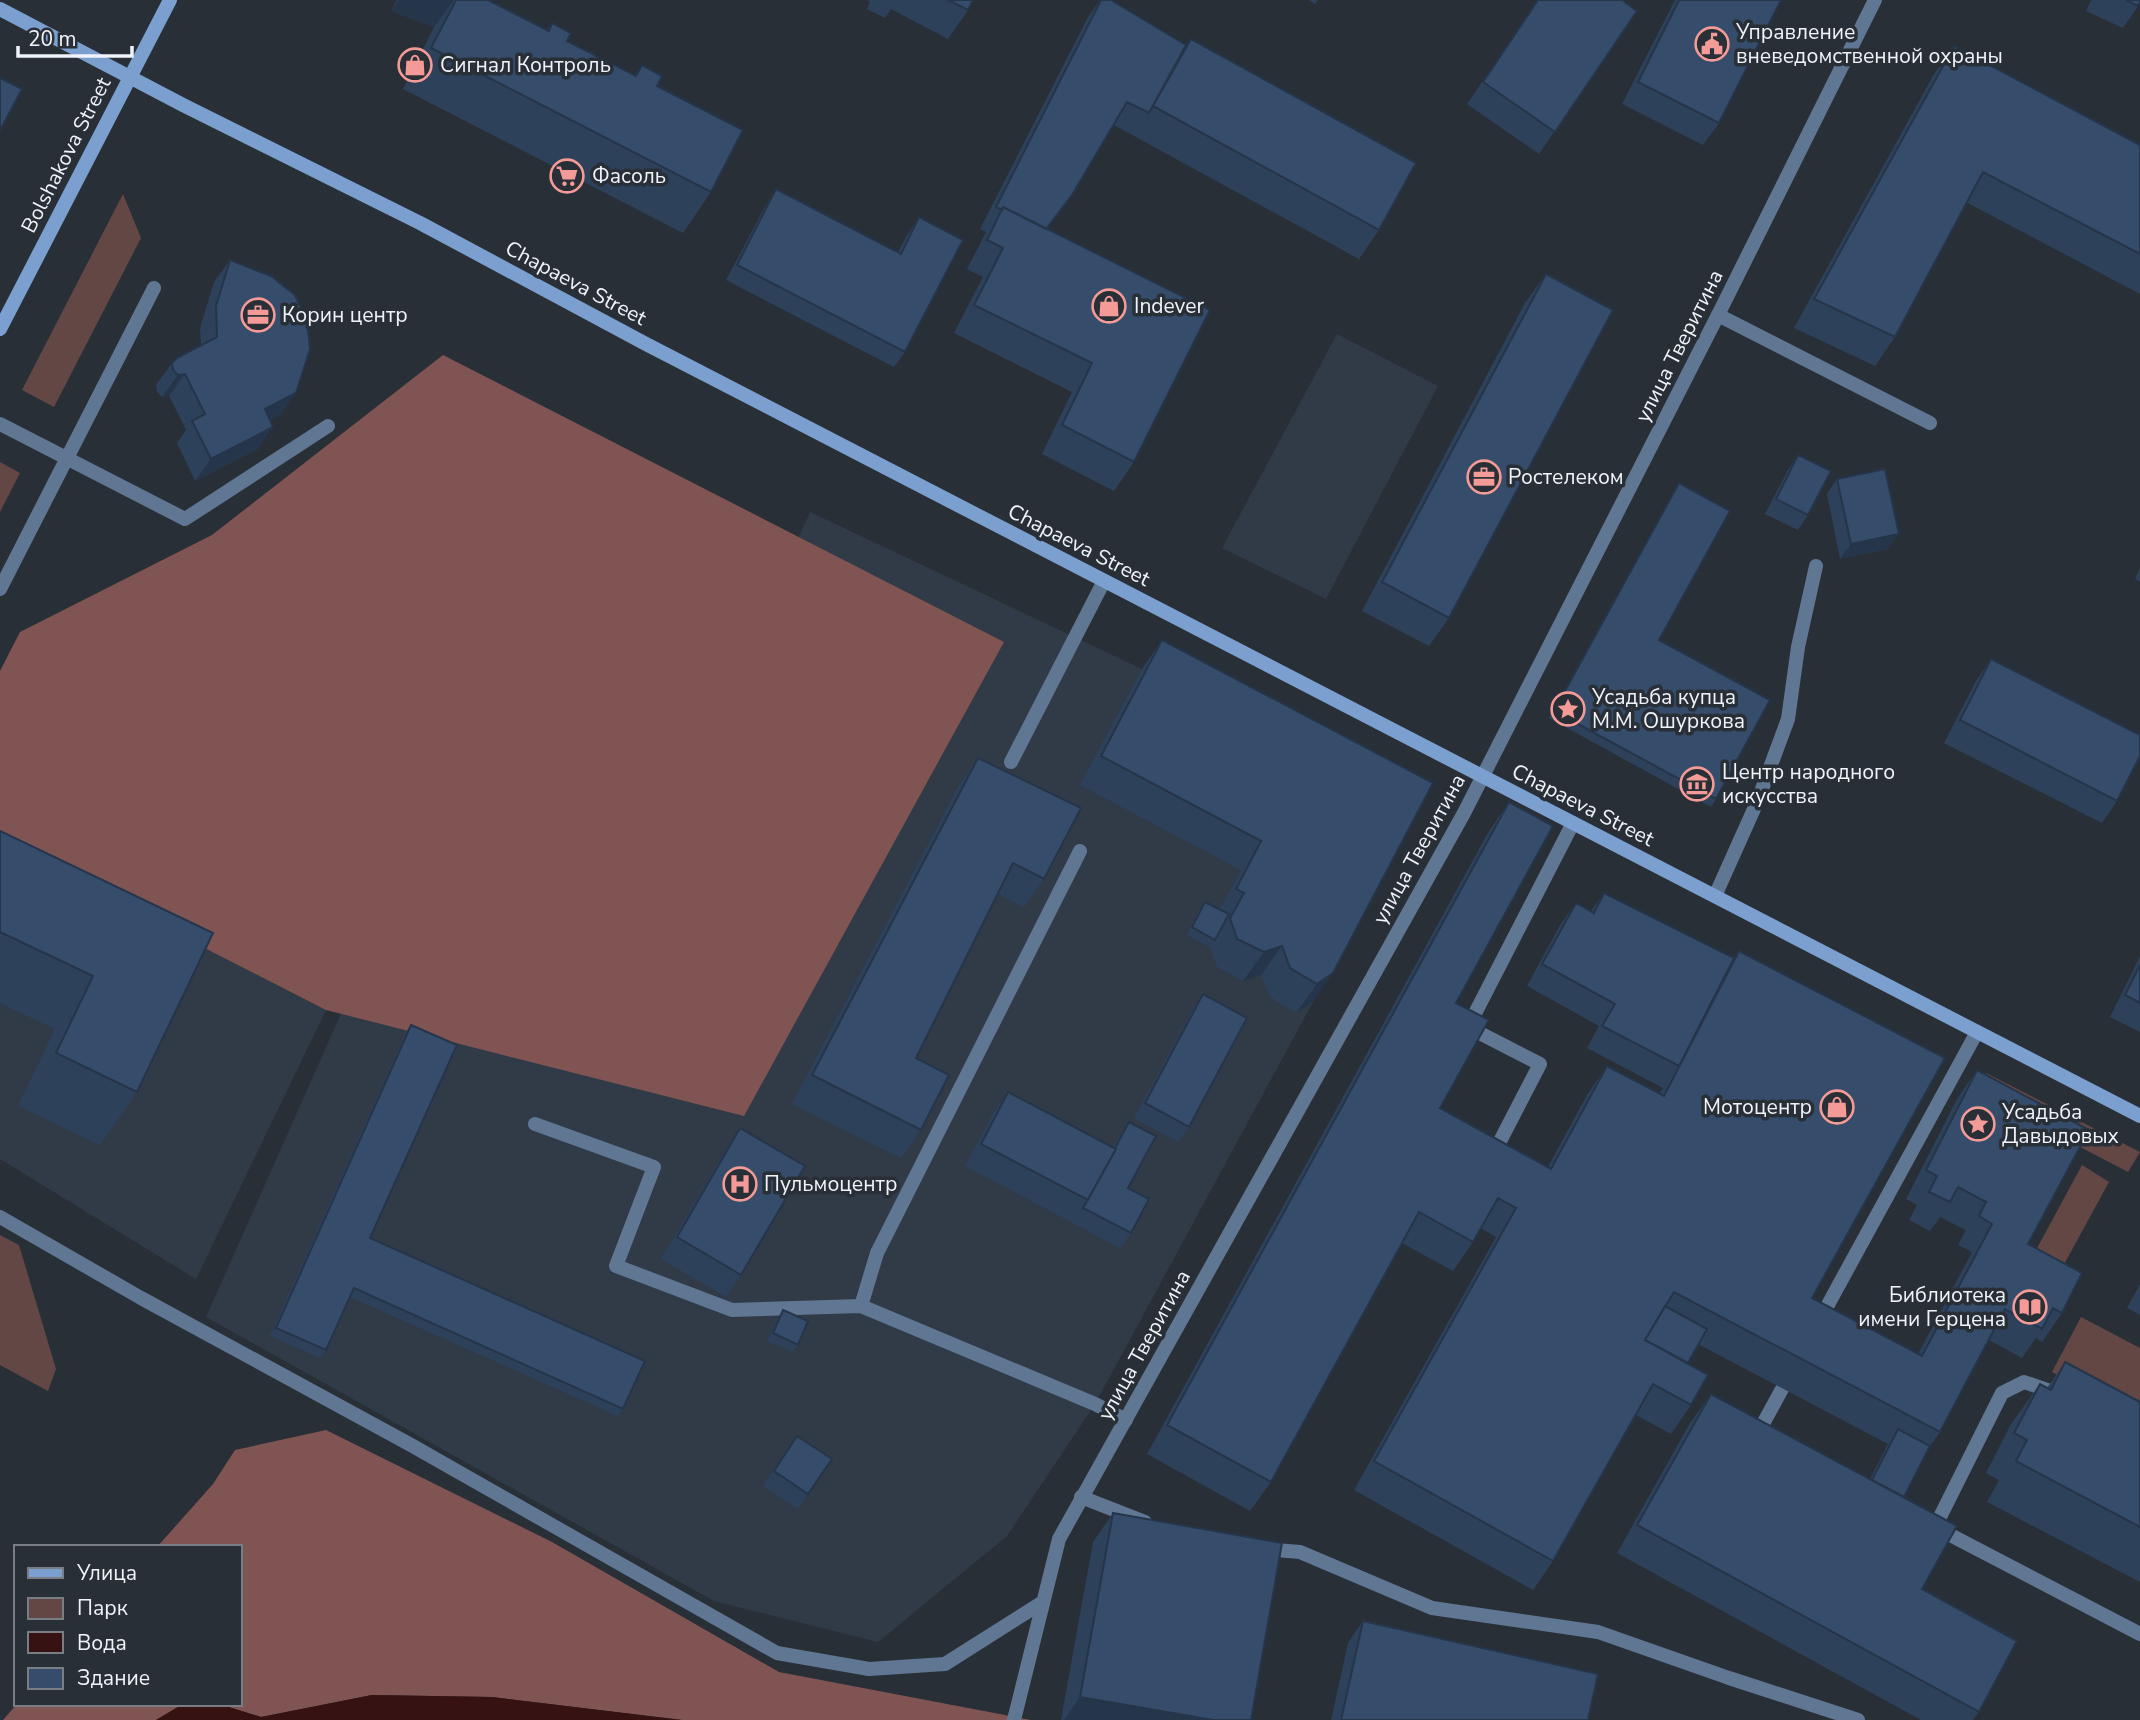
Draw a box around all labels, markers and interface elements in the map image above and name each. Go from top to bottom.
scale bar [18,14,131,58]
place label: Управление вневедомственной охраны [1735,18,2003,70]
text: 20 m [28,25,77,53]
public building icon: Управление вневедомственной охраны [1693,25,1731,63]
shop icon: Сигнал Контроль [396,46,434,84]
place label: Сигнал Контроль [440,51,611,79]
street label: Bolshakova Street [15,72,118,238]
supermarket icon: Фасоль [548,157,586,195]
place label: Фасоль [592,162,666,190]
street label: Chapaeva Street [501,234,652,332]
street label: улица Тверитина [1628,265,1730,427]
shop icon: Indever [1090,287,1128,325]
place label: Indever [1134,292,1204,320]
office icon: Корин центр [239,296,277,334]
place label: Корин центр [282,301,408,329]
office icon: Ростелеком [1465,458,1503,496]
place label: Ростелеком [1508,463,1624,491]
street label: Chapaeva Street [1003,497,1155,593]
place label: Усадьба купца М.М. Ошуркова [1591,683,1745,735]
place icon: Усадьба купца М.М. Ошуркова [1549,690,1587,728]
street label: Chapaeva Street [1507,757,1659,853]
place label: Центр народного искусства [1722,758,1895,810]
museum icon: Центр народного искусства [1678,765,1716,803]
street label: улица Тверитина [1366,769,1472,929]
shop icon: Мотоцентр [1818,1088,1856,1126]
place label: Мотоцентр [1703,1093,1812,1121]
place label: Усадьба Давыдовых [2001,1098,2119,1150]
place icon: Усадьба Давыдовых [1959,1105,1997,1143]
hospital icon: Пульмоцентр [721,1165,759,1203]
place label: Пульмоцентр [764,1170,897,1198]
street label: улица Тверитина [1091,1265,1197,1425]
place label: Библиотека имени Герцена [1858,1281,2006,1333]
library icon: Библиотека имени Герцена [2011,1288,2049,1326]
legend [14,1545,242,1706]
text: Улица [76,1559,137,1587]
text: Парк [77,1594,129,1622]
text: Вода [77,1629,127,1657]
text: Здание [77,1664,150,1692]

